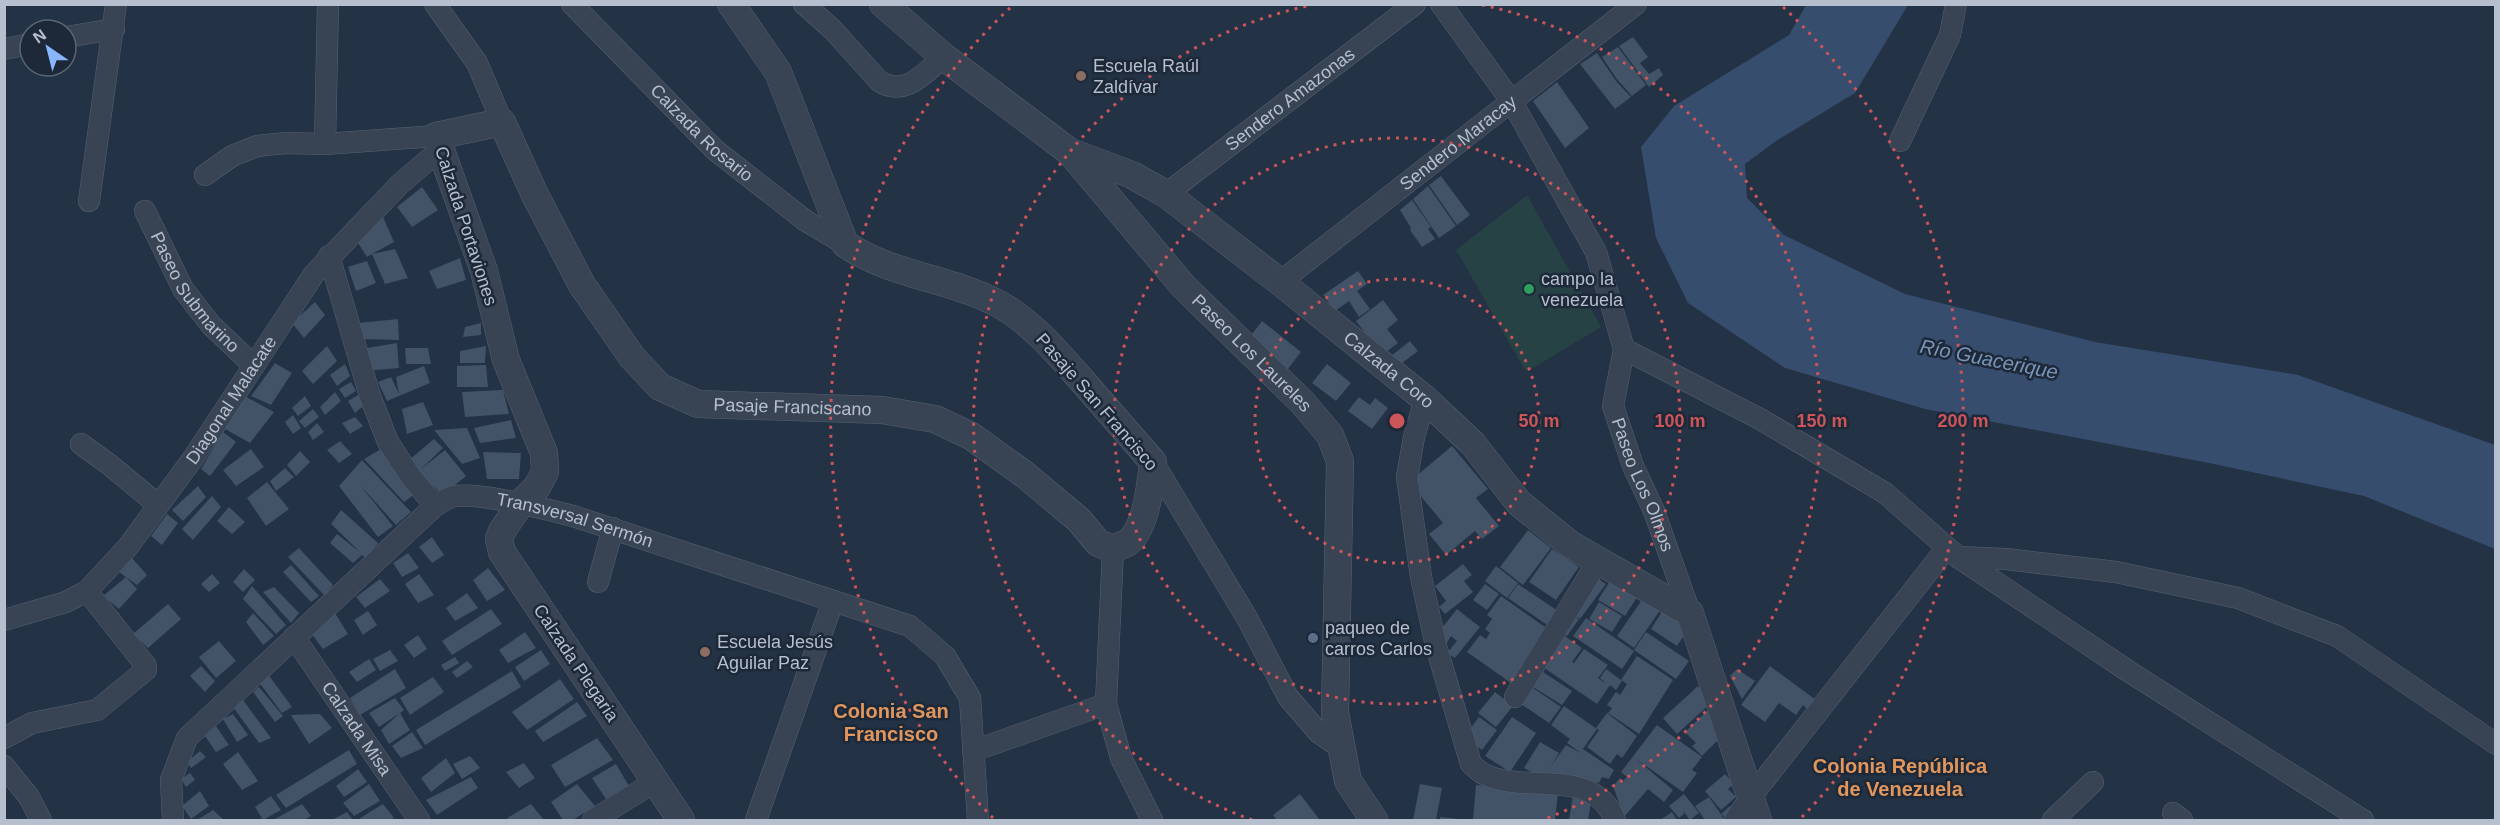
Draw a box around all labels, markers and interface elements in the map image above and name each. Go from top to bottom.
north arrow [18,18,78,78]
text: N [30,26,49,46]
street label: Sendero Amazonas [1221,44,1359,155]
place label: Escuela Raúl Zaldívar [1093,56,1199,97]
marker: Escuela Raúl Zaldívar [1074,69,1088,83]
street label: Calzada Rosario [646,80,757,186]
street label: Sendero Maracay [1396,91,1520,195]
street label: Calzada Portaviones [431,144,501,308]
street label: Paseo Submarino [147,229,243,357]
place label: campo la venezuela [1541,269,1624,310]
marker: campo la venezuela [1522,282,1536,296]
street label: Paseo Los Laureles [1188,290,1316,416]
street label: Calzada Coro [1340,327,1438,412]
street label: Pasaje San Francisco [1032,329,1162,475]
street label: Diagonal Malacate [182,332,281,468]
water label: Río Guacerique [1918,335,2060,383]
street label: Pasaje Franciscano [713,395,872,420]
centre of rings [1387,411,1407,431]
text: 50 m [1518,411,1560,431]
text: 100 m [1654,411,1706,431]
text: 150 m [1796,411,1848,431]
text: 200 m [1937,411,1989,431]
street label: Paseo Los Olmos [1608,415,1677,554]
street label: Transversal Sermón [495,489,656,551]
street label: Calzada Plegaria [529,601,623,726]
place label: paqueo de carros Carlos [1325,618,1432,659]
marker: paqueo de carros Carlos [1306,631,1320,645]
place label: Escuela Jesús Aguilar Paz [717,632,833,673]
marker: Escuela Jesús Aguilar Paz [698,645,712,659]
street label: Calzada Misa [318,678,396,780]
district label: Colonia San Francisco [833,700,949,745]
district label: Colonia República de Venezuela [1813,755,1988,800]

